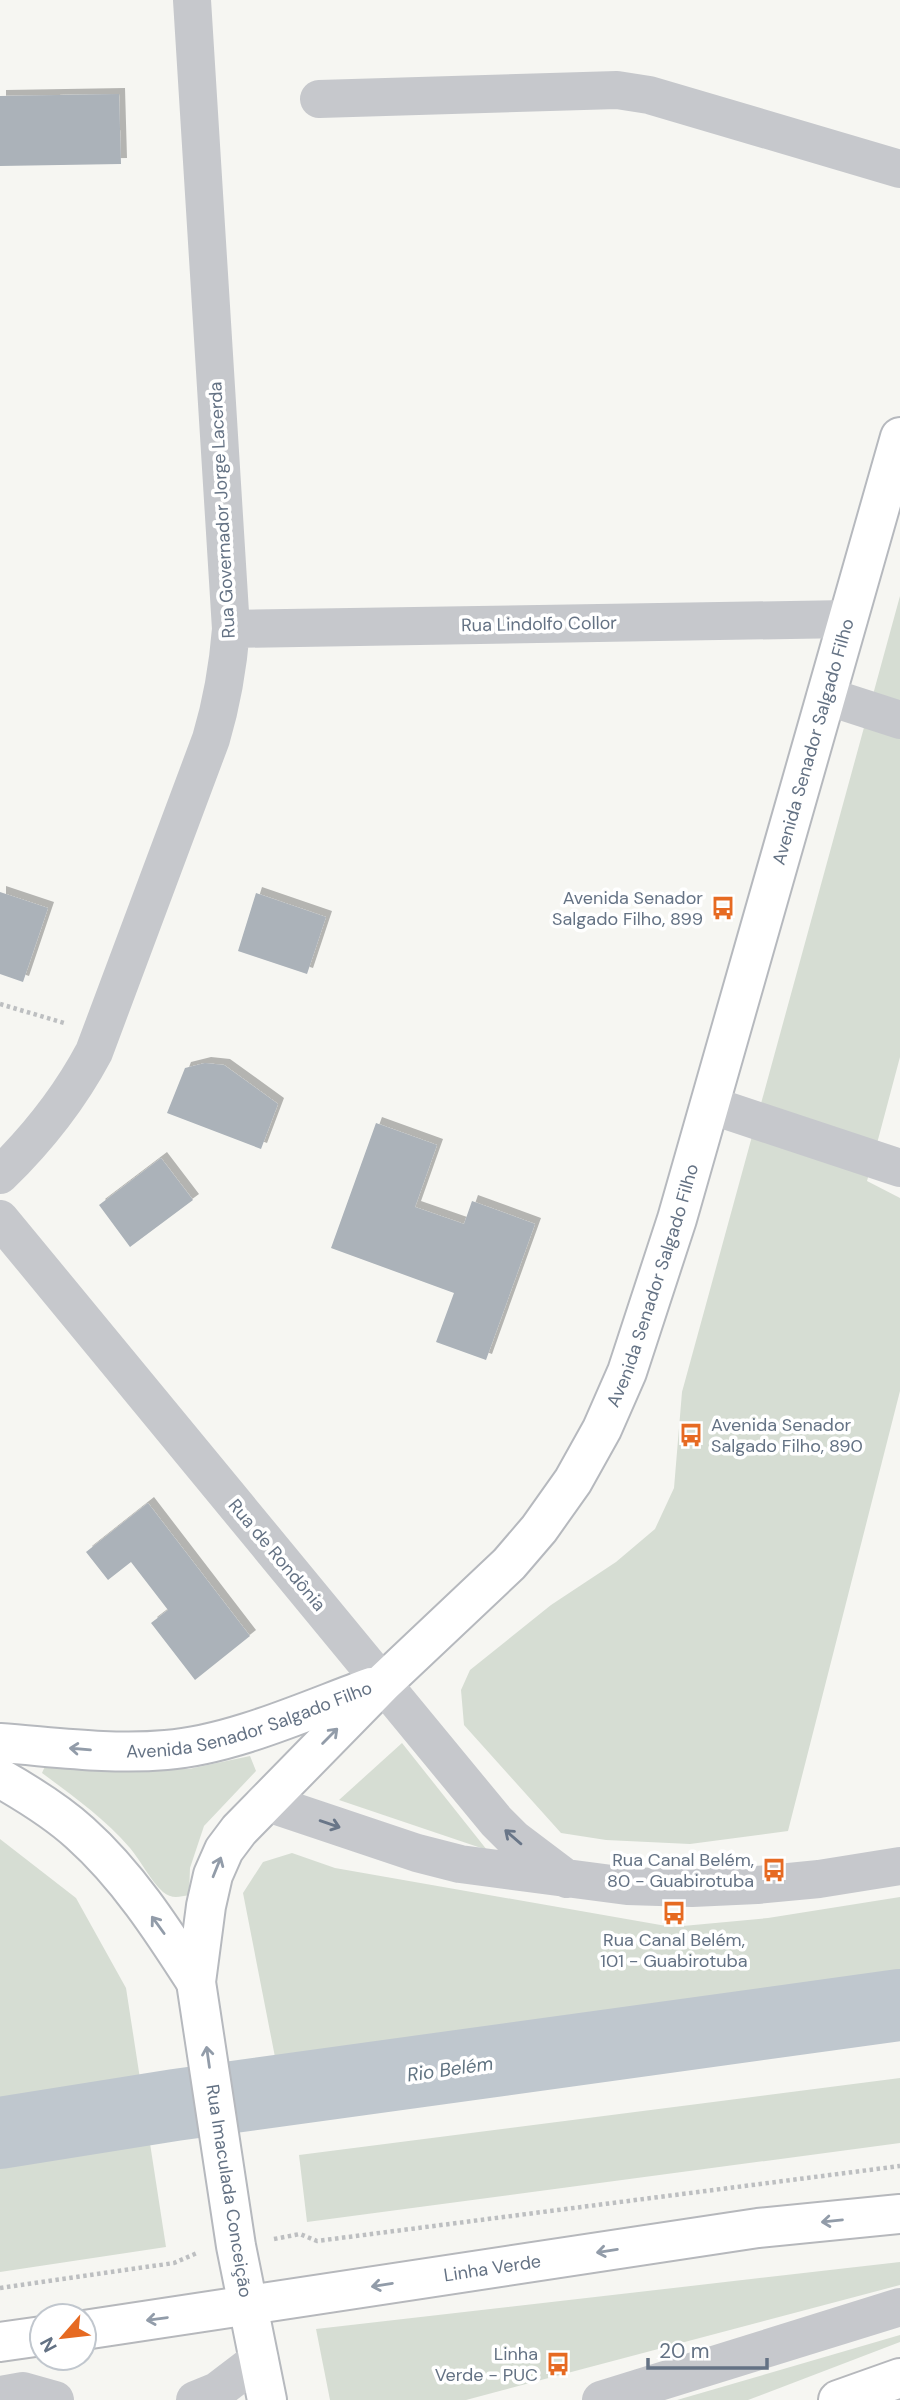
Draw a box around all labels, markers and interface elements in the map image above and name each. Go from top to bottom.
street label: Rua Governador Jorge Lacerda [203,381,241,639]
street label: Rua Lindolfo Collor [461,611,617,637]
street label: Avenida Senador Salgado Filho [767,616,860,868]
place label: Avenida Senador Salgado Filho, 899 [552,886,703,931]
bus stop icon: Avenida Senador Salgado Filho, 899 [709,894,737,922]
street label: Avenida Senador Salgado Filho [601,1161,704,1411]
place label: Avenida Senador Salgado Filho, 890 [711,1413,863,1458]
bus stop icon: Avenida Senador Salgado Filho, 890 [677,1421,705,1449]
street label: Rua de Rondônia [223,1494,331,1616]
street label: Avenida Senador Salgado Filho [126,1676,375,1764]
one-way arrow [322,1728,339,1745]
one-way arrow [70,1742,92,1755]
one-way arrow [319,1818,341,1831]
one-way arrow [504,1829,522,1845]
place label: Rua Canal Belém, 80 - Guabirotuba [607,1848,754,1893]
one-way arrow [211,1856,224,1878]
bus stop icon: Rua Canal Belém, 80 - Guabirotuba [760,1856,788,1884]
bus stop icon: Rua Canal Belém, 101 - Guabirotuba [660,1899,688,1927]
one-way arrow [151,1916,166,1935]
place label: Rua Canal Belém, 101 - Guabirotuba [600,1928,748,1973]
one-way arrow [201,2046,214,2069]
water label: Rio Belém [405,2051,495,2087]
street label: Rua Imaculada Conceição [200,2083,258,2299]
one-way arrow [821,2214,844,2227]
one-way arrow [596,2245,619,2258]
street label: Linha Verde [442,2249,543,2287]
one-way arrow [371,2279,394,2292]
north arrow [28,2302,98,2372]
one-way arrow [146,2313,169,2326]
scale bar [648,2326,767,2370]
text: N [34,2333,63,2357]
text: 20 m [659,2337,710,2365]
place label: Linha Verde - PUC [435,2342,538,2387]
bus stop icon: Linha Verde - PUC [544,2350,572,2378]

